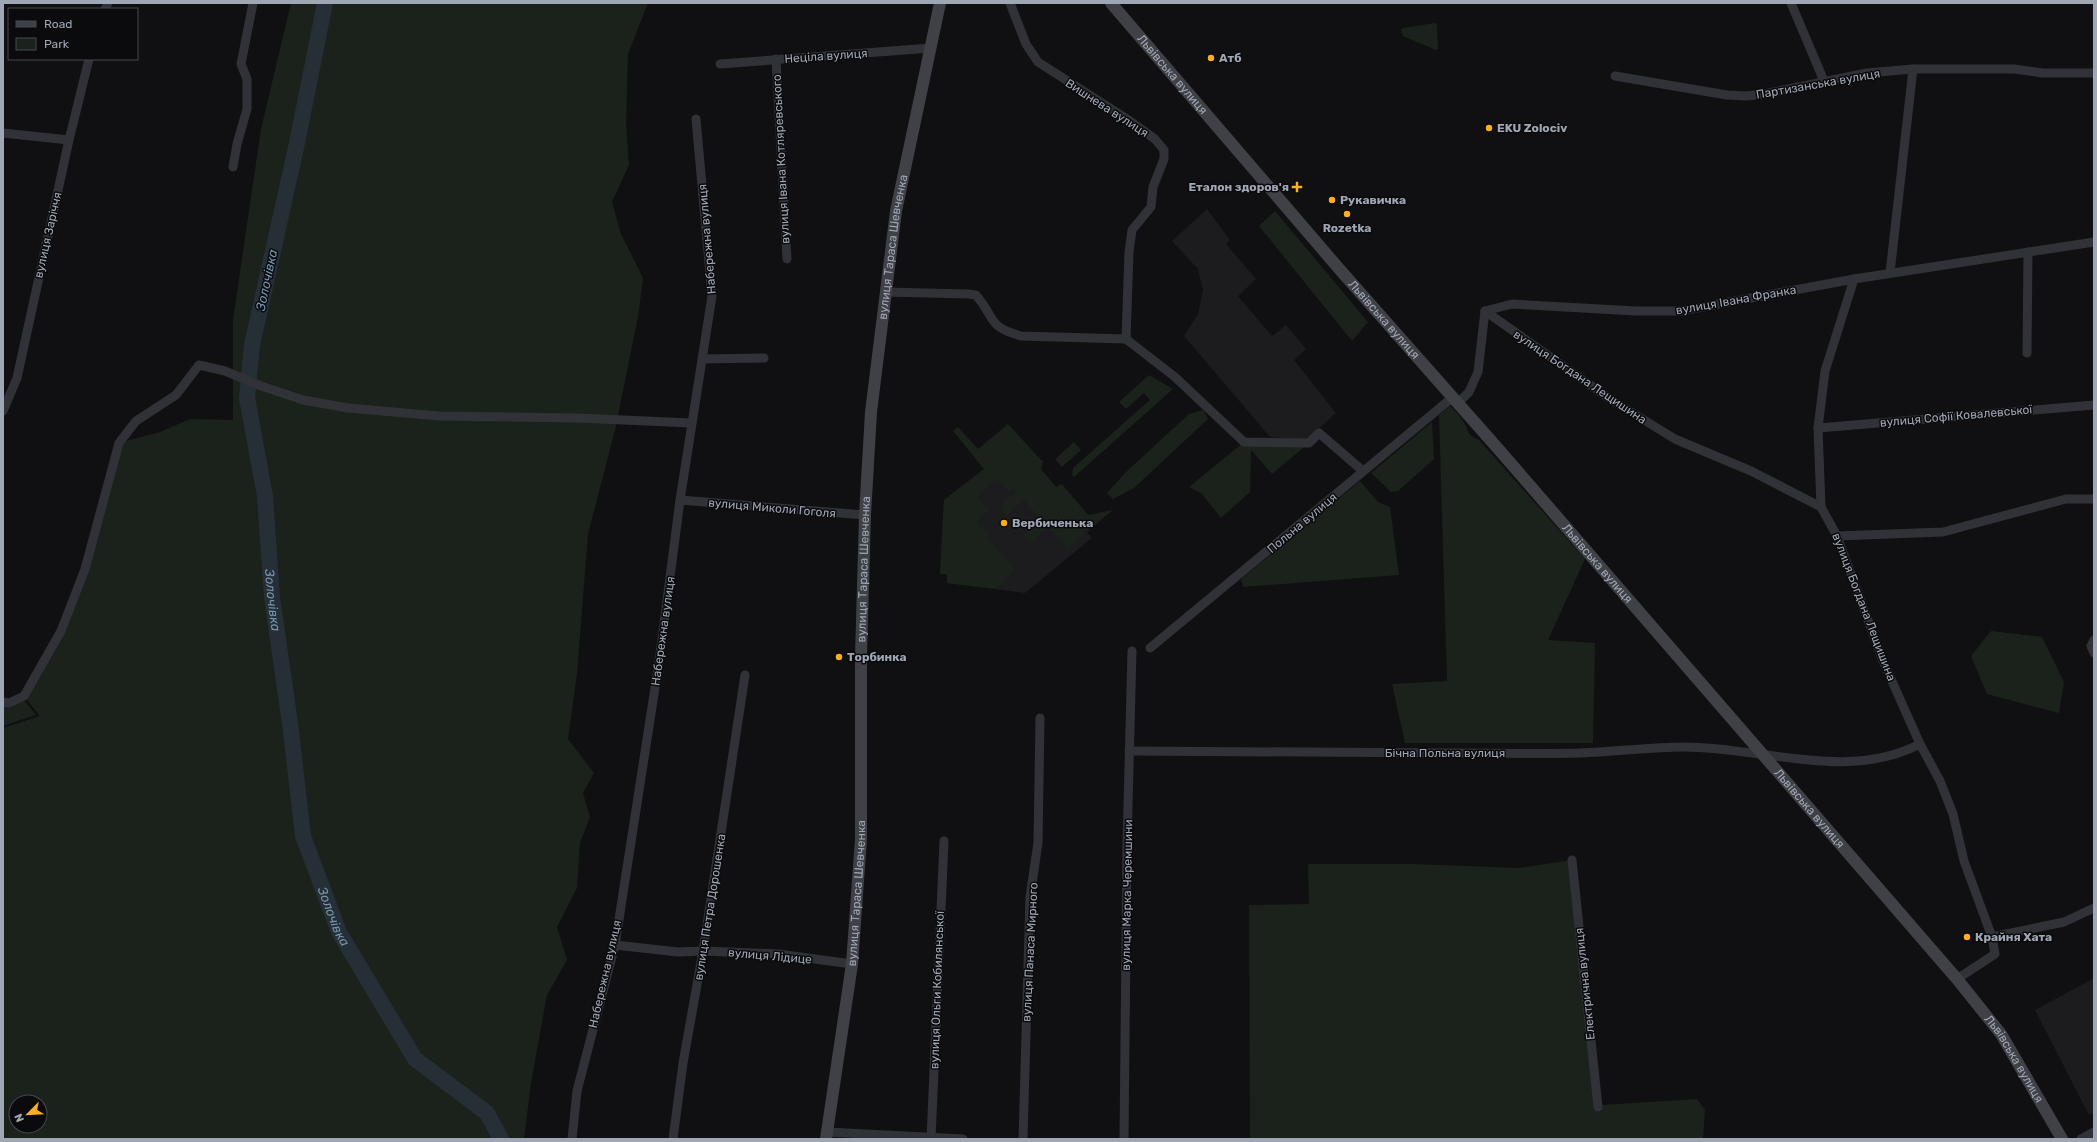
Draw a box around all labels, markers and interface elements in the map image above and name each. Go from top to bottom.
legend [8,8,138,60]
text: Road [44,17,72,31]
street label: Львівська вулиця [1134,32,1210,117]
text: Park [44,37,70,51]
street label: Неціла вулиця [784,46,868,66]
place label: Атб [1219,51,1242,65]
marker: Атб [1206,53,1216,63]
street label: Партизанська вулиця [1755,66,1881,102]
street label: вулиця Івана Котляревського [770,74,792,244]
street label: Вишнева вулиця [1063,76,1151,140]
place label: EKU Zolociv [1497,121,1567,135]
marker: EKU Zolociv [1484,123,1494,133]
street label: вулиця Тараса Шевченка [876,173,911,320]
place label: Еталон здоров'я [1188,180,1289,194]
marker: Еталон здоров'я [1292,182,1302,192]
street label: Набережна вулиця [695,183,719,295]
street label: вулиця Заріччя [31,191,65,279]
place label: Рукавичка [1340,193,1406,207]
marker: Рукавичка [1327,195,1337,205]
marker: Rozetka [1342,209,1352,219]
place label: Rozetka [1323,221,1371,235]
water label: Золочівка [252,248,280,313]
street label: Львівська вулиця [1345,277,1423,362]
street label: вулиця Івана Франка [1675,283,1797,317]
street label: вулиця Богдана Лещишина [1511,327,1649,427]
street label: вулиця Софії Ковалевської [1879,402,2034,430]
street label: Польна вулиця [1264,490,1340,556]
street label: вулиця Миколи Гоголя [708,495,836,521]
street label: вулиця Тараса Шевченка [854,496,873,643]
place label: Вербиченька [1012,516,1093,530]
marker: Вербиченька [999,518,1009,528]
street label: Львівська вулиця [1559,521,1636,606]
street label: вулиця Богдана Лещишина [1829,531,1899,683]
water label: Золочівка [262,567,284,633]
street label: Набережна вулиця [648,575,678,687]
place label: Торбинка [847,650,907,664]
marker: Торбинка [834,652,844,662]
street label: Бічна Польна вулиця [1385,746,1505,760]
street label: Львівська вулиця [1771,766,1848,851]
street label: вулиця Марка Черемшини [1119,819,1135,971]
street label: вулиця Тараса Шевченка [845,820,868,967]
street label: вулиця Петра Дорошенка [691,833,729,981]
street label: вулиця Панаса Мирного [1019,882,1041,1022]
water label: Золочівка [314,884,353,949]
street label: вулиця Ольги Кобилянської [927,910,947,1069]
street label: Набережна вулиця [586,919,624,1029]
street label: Електрична вулиця [1572,927,1598,1041]
place label: Крайня Хата [1975,930,2052,944]
marker: Крайня Хата [1962,932,1972,942]
street label: вулиця Лідице [727,945,813,967]
street label: Львівська вулиця [1982,1012,2046,1105]
north arrow [8,1094,48,1134]
text: N [12,1112,27,1124]

